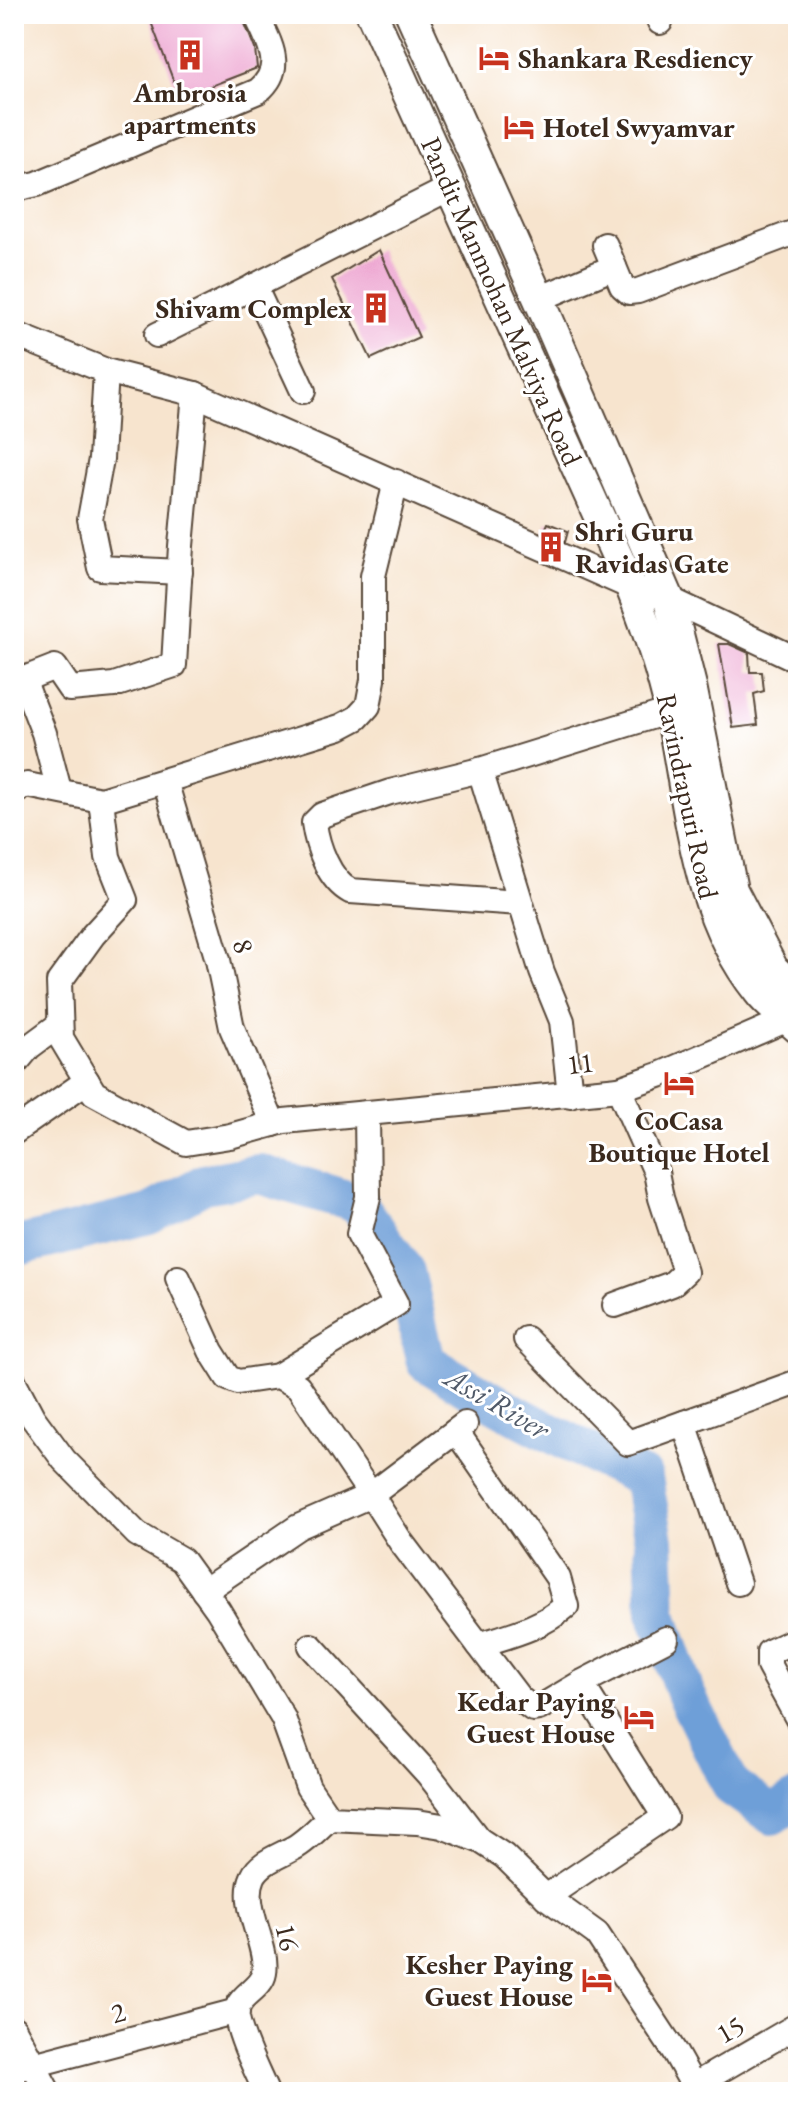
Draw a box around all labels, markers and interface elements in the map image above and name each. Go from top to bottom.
building icon: Ambrosia apartments [173,38,207,72]
place label: Shankara Resdiency [518,40,753,76]
hotel icon: Shankara Resdiency [477,41,511,75]
place label: Ambrosia apartments [124,74,256,142]
place label: Hotel Swyamvar [543,109,735,145]
hotel icon: Hotel Swyamvar [502,110,536,144]
street label: Pandit Manmohan Malviya Road [413,131,591,472]
place label: Shivam Complex [155,290,352,326]
building icon: Shivam Complex [359,291,393,325]
place label: Shri Guru Ravidas Gate [575,513,729,581]
building icon: Shri Guru Ravidas Gate [534,530,568,564]
street label: Ravindrapuri Road [649,690,727,903]
street label: 8 [225,935,263,957]
street label: 11 [564,1043,596,1083]
hotel icon: CoCasa Boutique Hotel [662,1066,696,1100]
place label: CoCasa Boutique Hotel [589,1102,770,1170]
water label: Assi River [436,1356,558,1449]
place label: Kedar Paying Guest House [457,1683,616,1751]
hotel icon: Kedar Paying Guest House [622,1700,656,1734]
street label: 16 [267,1920,309,1954]
place label: Kesher Paying Guest House [406,1946,574,2014]
hotel icon: Kesher Paying Guest House [580,1963,614,1997]
street label: 2 [107,1993,130,2031]
street label: 15 [709,2007,751,2051]

